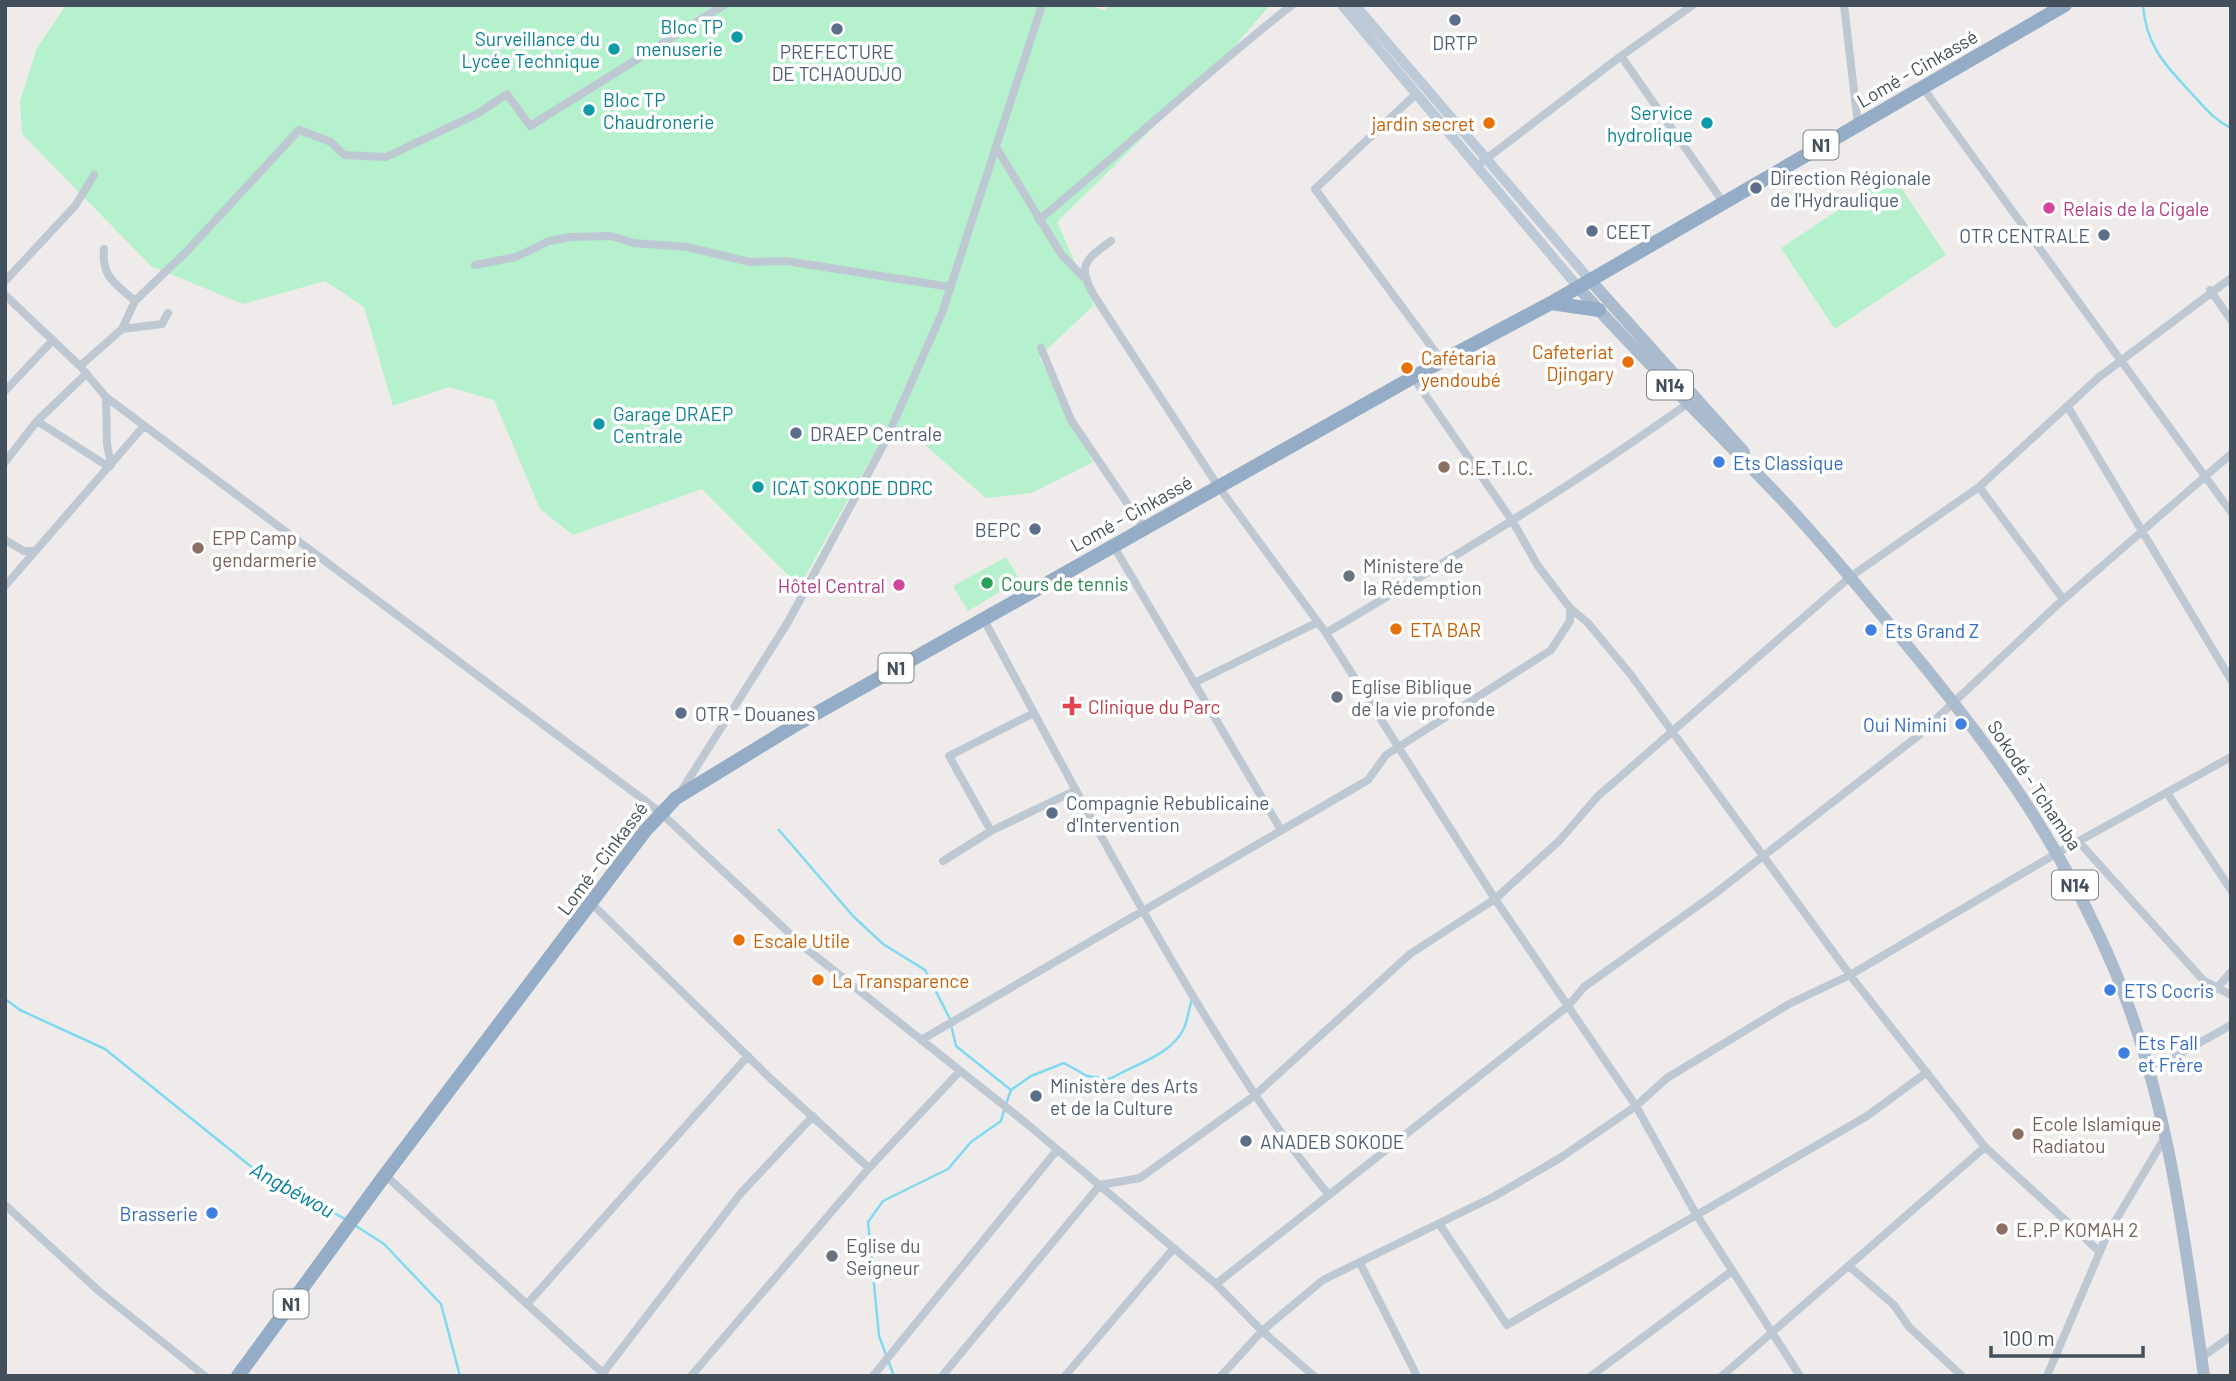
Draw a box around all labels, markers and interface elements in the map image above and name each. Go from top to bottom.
marker: DRTP [1447,12,1463,28]
place label: Bloc TP menuserie [636,15,723,60]
marker: PREFECTURE DE TCHAOUDJO [829,21,845,37]
street label: Lomé - Cinkassé [1852,24,1982,112]
place label: Surveillance du Lycée Technique [462,27,600,72]
marker: Bloc TP menuserie [729,29,745,45]
place label: DRTP [1432,31,1478,54]
place label: PREFECTURE DE TCHAOUDJO [772,40,902,85]
marker: Surveillance du Lycée Technique [606,41,622,57]
place label: Bloc TP Chaudronerie [603,88,714,133]
place label: Service hydrolique [1607,101,1693,146]
marker: Bloc TP Chaudronerie [581,102,597,118]
place label: jardin secret [1371,112,1475,135]
marker: jardin secret [1481,115,1497,131]
marker: Service hydrolique [1699,115,1715,131]
road number: N1 [1804,130,1839,160]
place label: Direction Régionale de l'Hydraulique [1770,166,1931,211]
marker: Direction Régionale de l'Hydraulique [1748,180,1764,196]
place label: Relais de la Cigale [2063,197,2210,220]
marker: Relais de la Cigale [2041,200,2057,216]
place label: CEET [1606,220,1651,243]
marker: CEET [1584,223,1600,239]
place label: OTR CENTRALE [1959,224,2090,247]
marker: OTR CENTRALE [2096,227,2112,243]
place label: Cafeteriat Djingary [1532,340,1614,385]
place label: Cafétaria yendoubé [1421,346,1501,391]
marker: Cafeteriat Djingary [1620,354,1636,370]
marker: Cafétaria yendoubé [1399,360,1415,376]
road number: N14 [1647,370,1693,400]
place label: Garage DRAEP Centrale [613,402,733,447]
marker: Garage DRAEP Centrale [591,416,607,432]
place label: DRAEP Centrale [810,422,942,445]
marker: DRAEP Centrale [788,425,804,441]
place label: Ets Classique [1733,451,1844,474]
marker: Ets Classique [1711,454,1727,470]
place label: C.E.T.I.C. [1458,456,1533,479]
marker: C.E.T.I.C. [1436,459,1452,475]
street label: Lomé - Cinkassé [1066,470,1196,556]
place label: ICAT SOKODE DDRC [772,476,933,499]
marker: ICAT SOKODE DDRC [750,479,766,495]
place label: BEPC [975,518,1021,541]
marker: BEPC [1027,521,1043,537]
place label: EPP Camp gendarmerie [212,526,317,571]
marker: EPP Camp gendarmerie [190,540,206,556]
place label: Ministere de la Rédemption [1363,554,1482,599]
marker: Ministere de la Rédemption [1341,568,1357,584]
place label: Cours de tennis [1001,572,1128,595]
place label: Hôtel Central [778,574,885,597]
marker: Cours de tennis [979,575,995,591]
marker: Hôtel Central [891,577,907,593]
place label: ETA BAR [1410,618,1481,641]
place label: Ets Grand Z [1885,619,1979,642]
marker: ETA BAR [1388,621,1404,637]
marker: Ets Grand Z [1863,622,1879,638]
road number: N1 [878,654,914,682]
place label: Eglise Biblique de la vie profonde [1351,675,1495,720]
marker: Eglise Biblique de la vie profonde [1329,689,1345,705]
place label: Clinique du Parc [1088,695,1220,718]
marker: Clinique du Parc [1062,696,1082,716]
place label: OTR - Douanes [695,702,815,725]
marker: OTR - Douanes [673,705,689,721]
place label: Oui Nimini [1863,713,1947,736]
marker: Oui Nimini [1953,716,1969,732]
street label: Sokodé - Tchamba [1983,716,2087,854]
place label: Compagnie Rebublicaine d'Intervention [1066,791,1269,836]
street label: Lomé - Cinkassé [552,797,652,919]
marker: Compagnie Rebublicaine d'Intervention [1044,805,1060,821]
road number: N14 [2052,870,2098,900]
place label: Escale Utile [753,929,850,952]
marker: Escale Utile [731,932,747,948]
place label: La Transparence [832,969,969,992]
marker: La Transparence [810,972,826,988]
place label: ETS Cocris [2124,979,2214,1002]
marker: ETS Cocris [2102,982,2118,998]
place label: Ets Fall et Frère [2138,1031,2203,1076]
marker: Ets Fall et Frère [2116,1045,2132,1061]
place label: Ministère des Arts et de la Culture [1050,1074,1198,1119]
marker: Ministère des Arts et de la Culture [1028,1088,1044,1104]
place label: Ecole Islamique Radiatou [2032,1112,2161,1157]
marker: Ecole Islamique Radiatou [2010,1126,2026,1142]
place label: ANADEB SOKODE [1260,1130,1404,1153]
marker: ANADEB SOKODE [1238,1133,1254,1149]
water label: Angbéwou [247,1156,339,1222]
place label: Brasserie [119,1202,198,1225]
marker: Brasserie [204,1205,220,1221]
place label: E.P.P KOMAH 2 [2016,1218,2138,1241]
marker: E.P.P KOMAH 2 [1994,1221,2010,1237]
place label: Eglise du Seigneur [846,1234,921,1279]
marker: Eglise du Seigneur [824,1248,840,1264]
road number: N1 [274,1289,308,1318]
scale bar [1991,1314,2143,1358]
text: 100 m [2002,1325,2055,1350]

